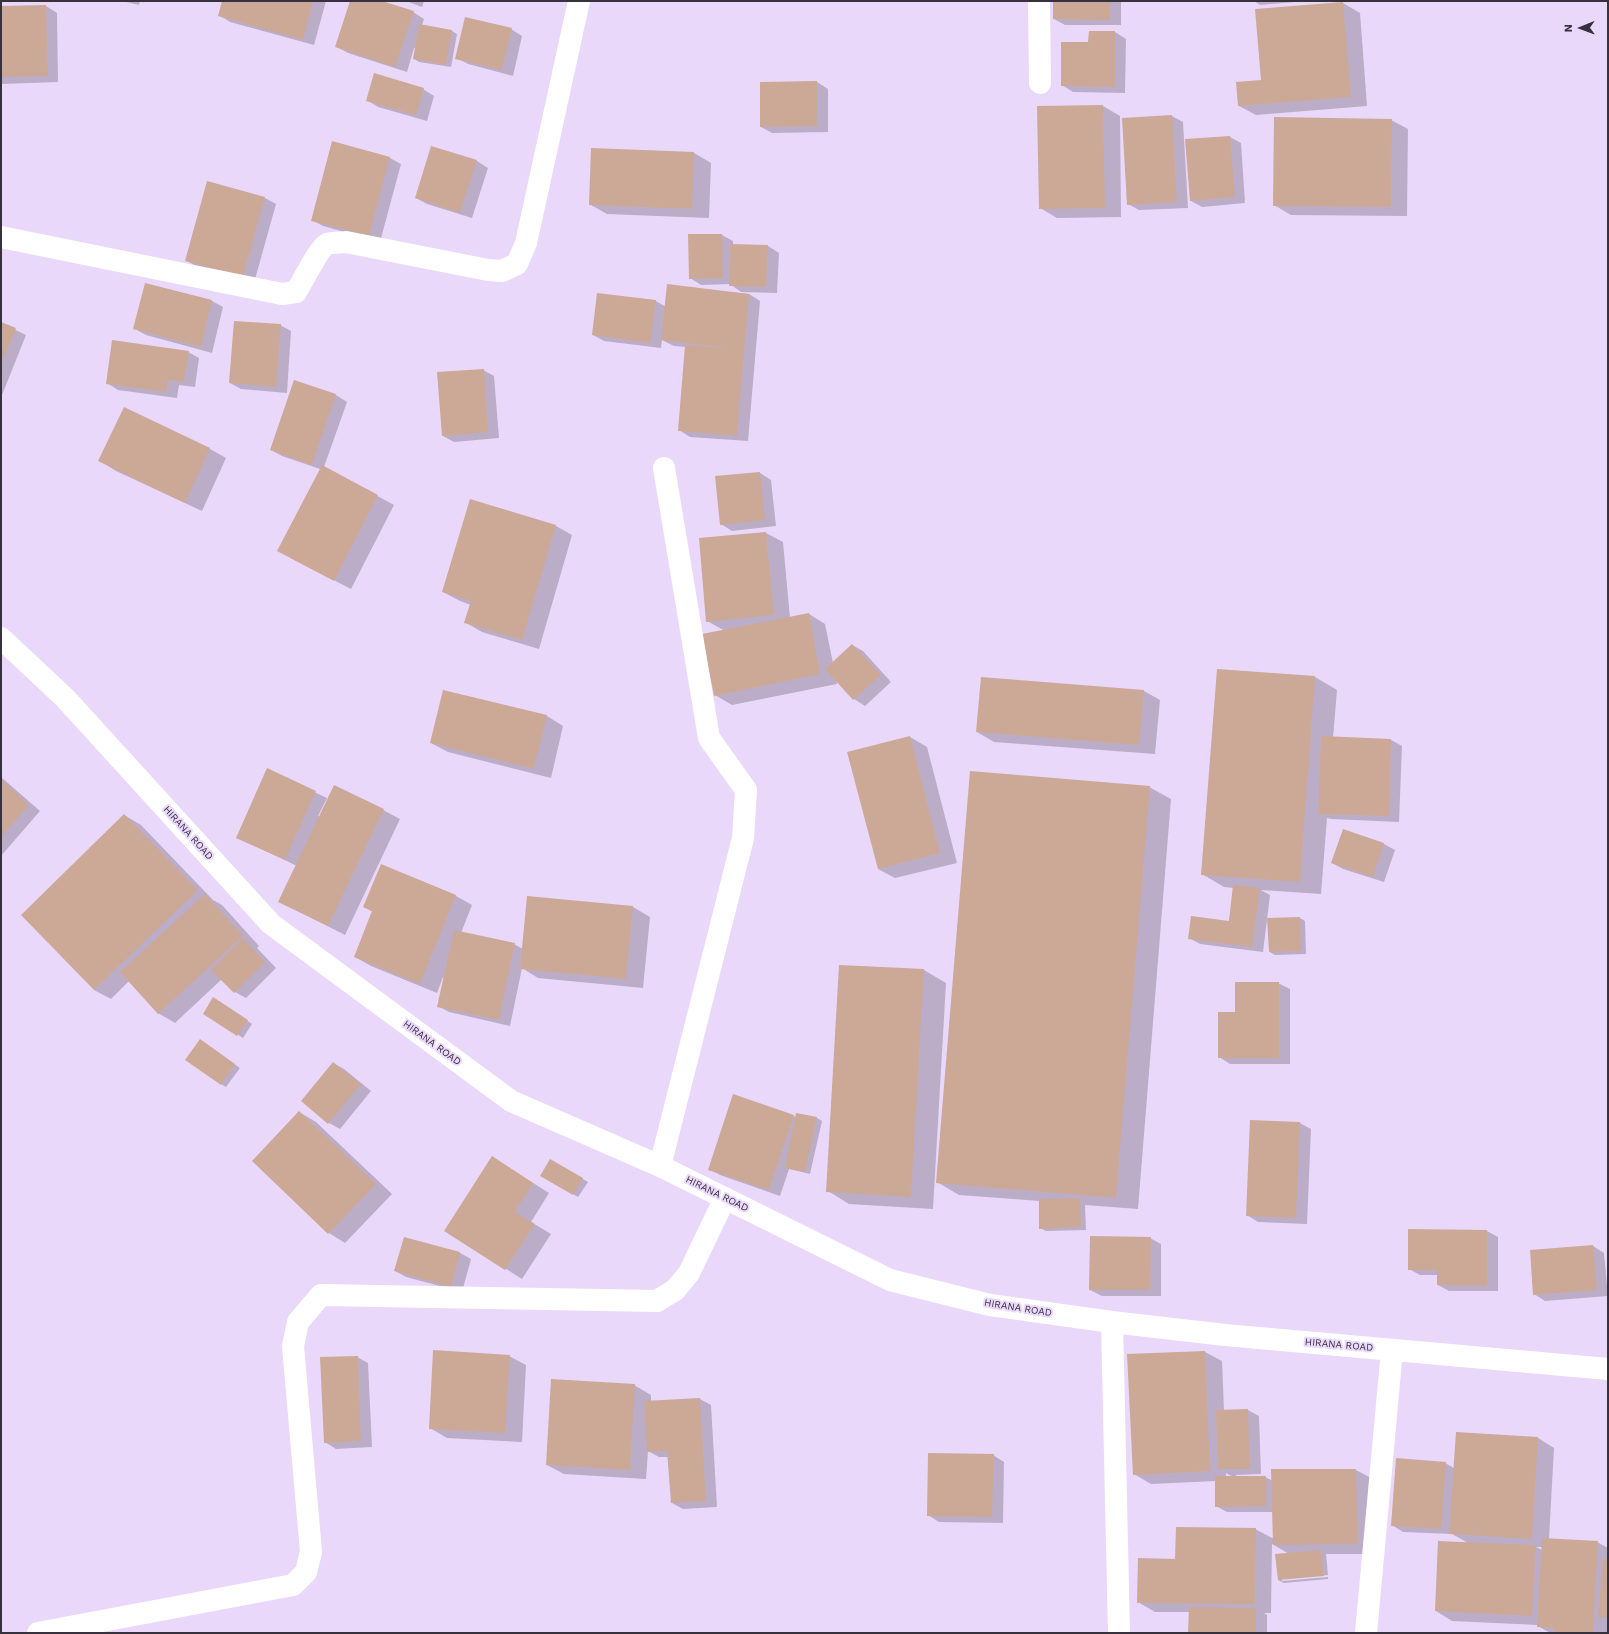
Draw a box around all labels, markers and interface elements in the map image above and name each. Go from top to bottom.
north arrow [1561,8,1601,48]
text: N [1562,24,1575,32]
street label: HIRANA ROAD [161,804,215,862]
street label: HIRANA ROAD [401,1018,463,1068]
street label: HIRANA ROAD [684,1174,750,1214]
street label: HIRANA ROAD [983,1297,1053,1319]
street label: HIRANA ROAD [1304,1336,1374,1354]

